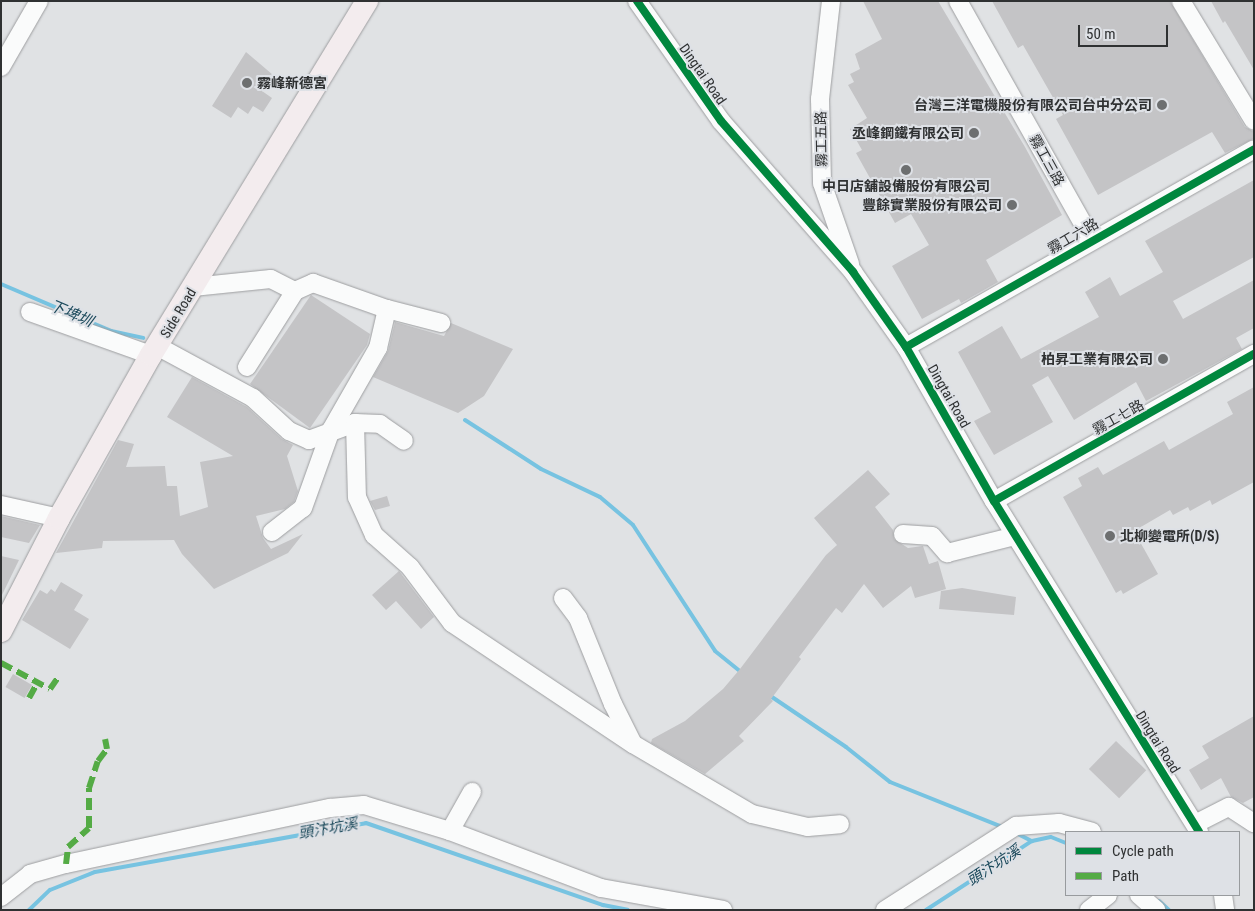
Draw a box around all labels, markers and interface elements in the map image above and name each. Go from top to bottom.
scale bar [1080,15,1170,47]
text: 50 m [1086,25,1116,43]
street label: Dingtai Road [676,40,730,108]
place label: 霧峰新德宮 [257,75,327,91]
marker: 霧峰新德宮 [241,77,253,89]
place label: 台灣三洋電機股份有限公司台中分公司 [914,97,1152,113]
marker: 台灣三洋電機股份有限公司台中分公司 [1156,99,1168,111]
street label: 霧工五路 [812,111,830,167]
place label: 丞峰鋼鐵有限公司 [852,125,964,141]
marker: 丞峰鋼鐵有限公司 [968,127,980,139]
street label: 霧工三路 [1026,131,1068,189]
marker: 中日店舖設備股份有限公司 [900,164,912,176]
place label: 中日店舖設備股份有限公司 [822,178,990,194]
place label: 豐餘實業股份有限公司 [862,197,1002,213]
marker: 豐餘實業股份有限公司 [1006,199,1018,211]
street label: 霧工六路 [1045,215,1101,257]
street label: Side Road [157,285,199,341]
water label: 下埤圳 [47,297,95,331]
place label: 柏昇工業有限公司 [1041,351,1153,367]
marker: 柏昇工業有限公司 [1157,353,1169,365]
street label: Dingtai Road [924,361,974,431]
street label: 霧工七路 [1089,396,1147,438]
place label: 北柳變電所(D/S) [1120,528,1219,544]
marker: 北柳變電所(D/S) [1104,530,1116,542]
street label: Dingtai Road [1132,708,1184,776]
water label: 頭汴坑溪 [297,815,359,843]
legend [1065,831,1240,896]
water label: 頭汴坑溪 [964,842,1024,890]
text: Cycle path [1112,842,1174,860]
text: Path [1112,867,1139,885]

